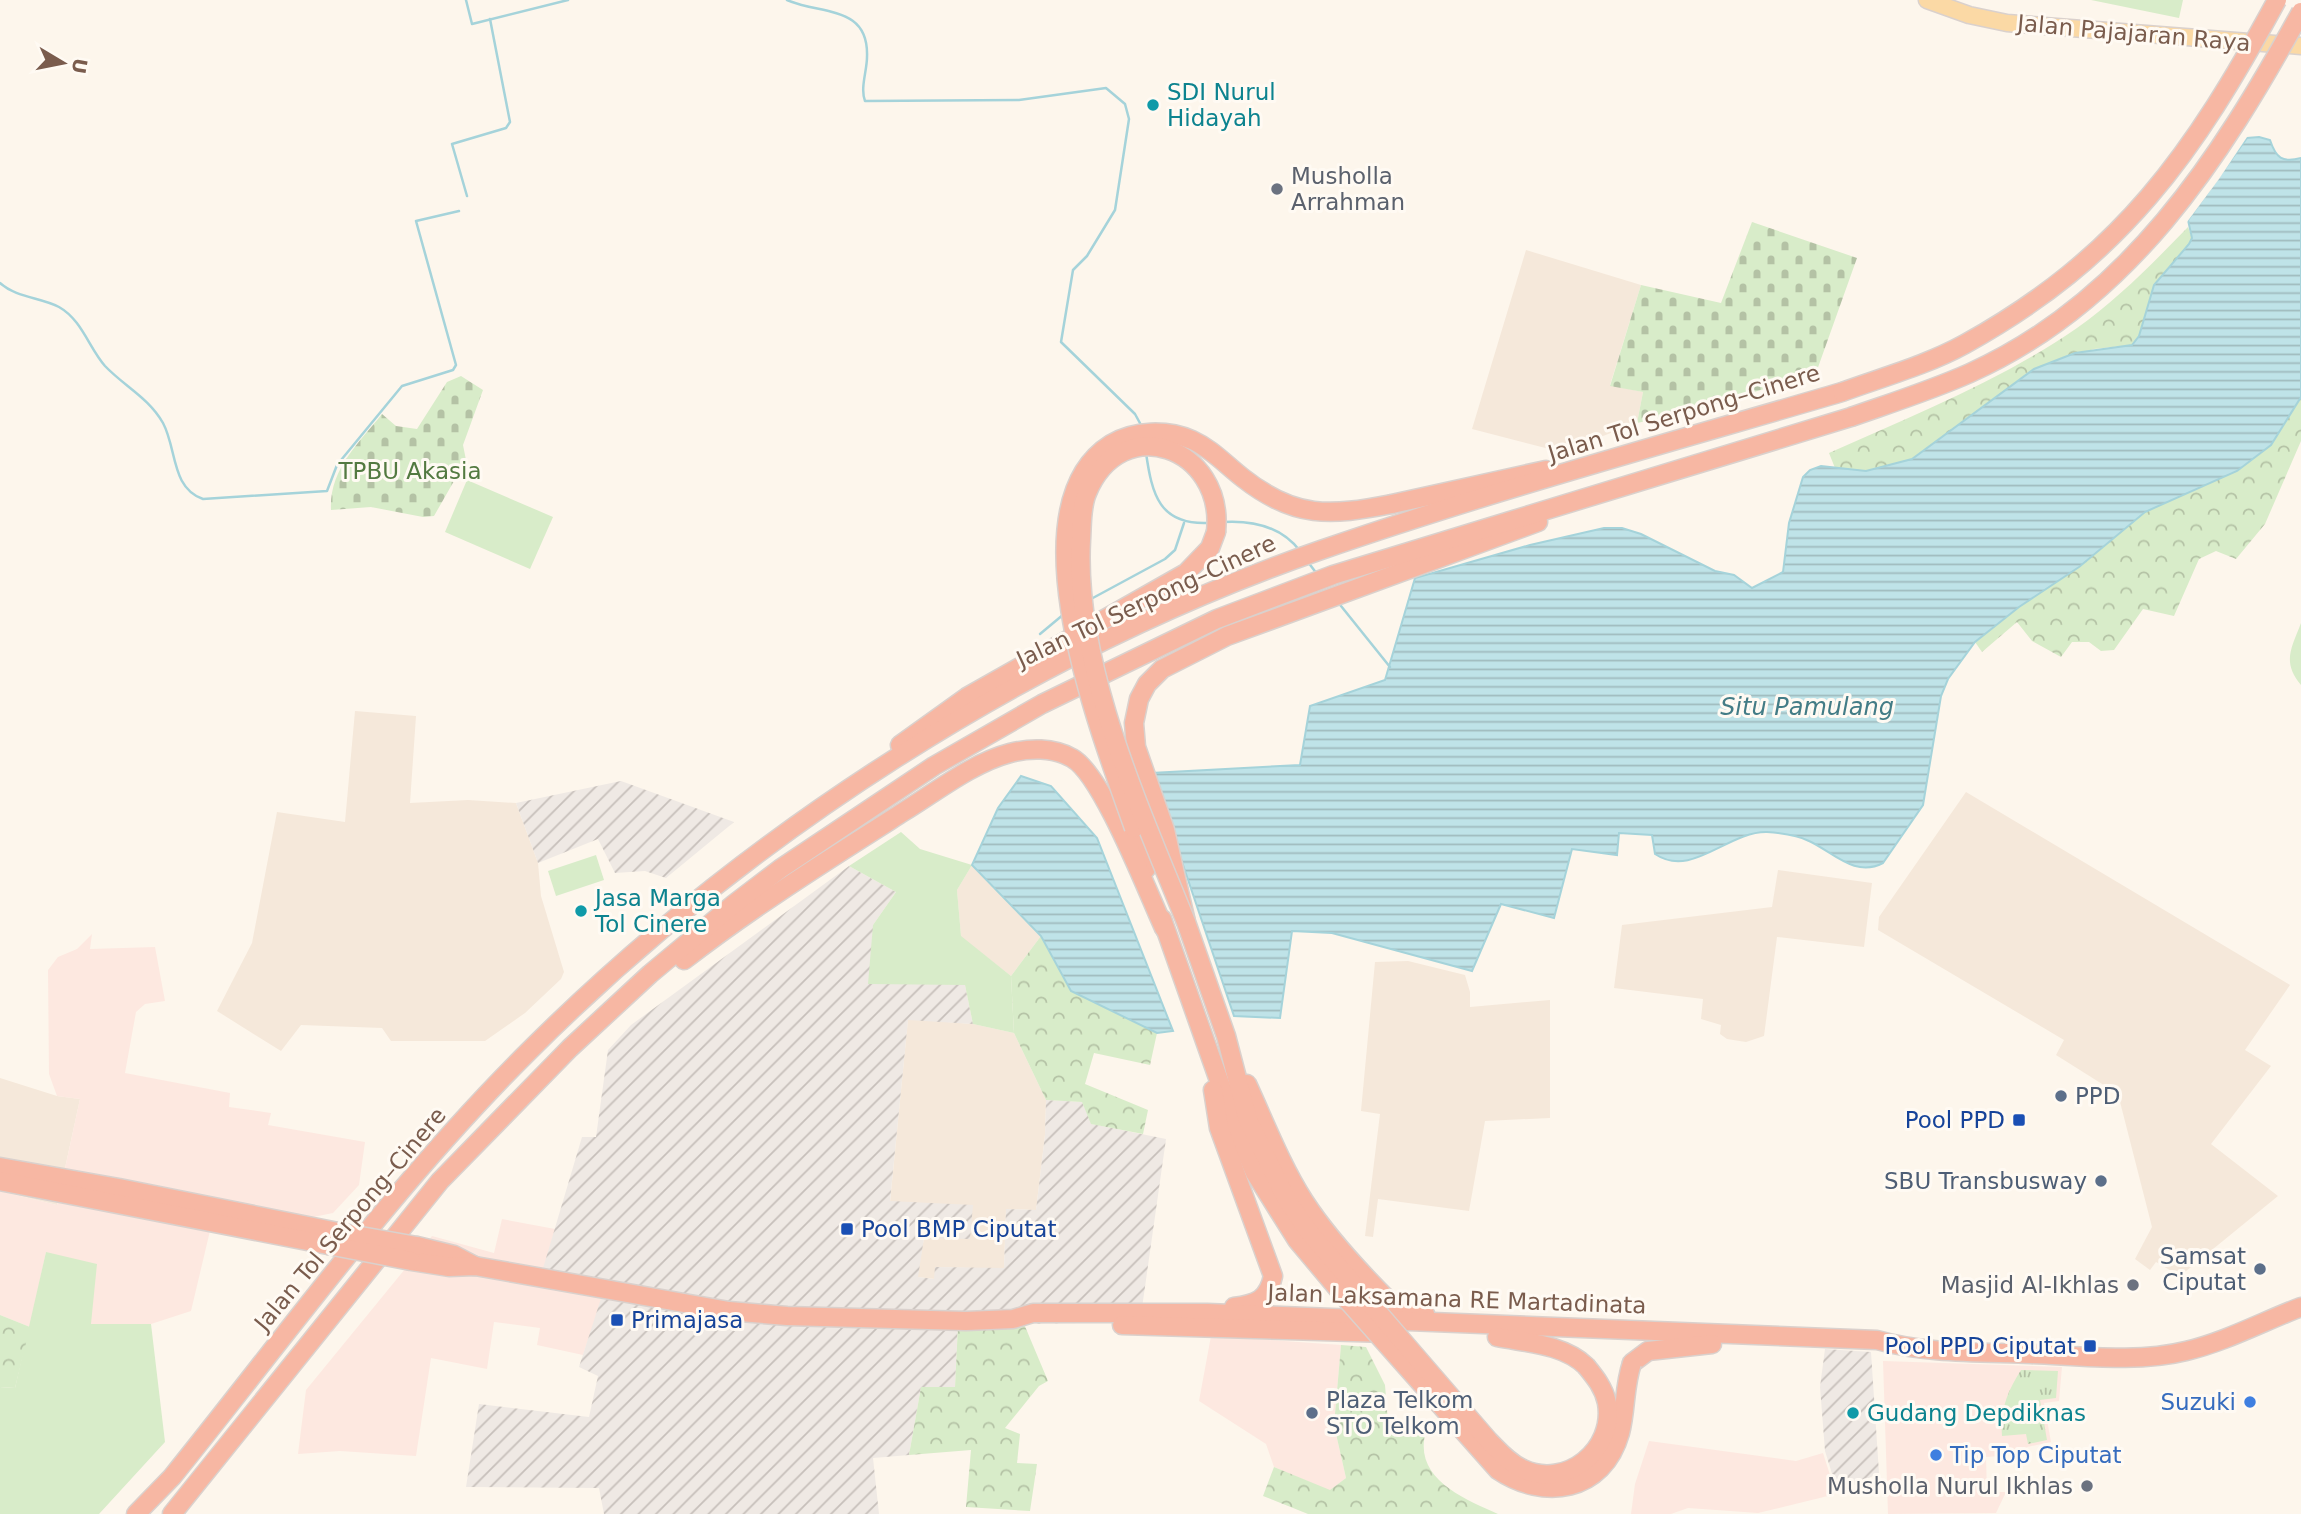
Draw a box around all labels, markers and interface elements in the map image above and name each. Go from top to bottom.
street label: Jalan Pajajaran Raya [2014,10,2252,56]
north arrow [28,28,98,98]
text: U [68,56,92,75]
place label: SDI Nurul Hidayah [1167,79,1276,131]
marker: SDI Nurul Hidayah [1145,97,1161,113]
place label: Musholla Arrahman [1291,163,1405,215]
marker: Musholla Arrahman [1269,181,1285,197]
street label: Jalan Tol Serpong–Cinere [1543,359,1823,467]
park label: TPBU Akasia [337,458,482,484]
street label: Jalan Tol Serpong–Cinere [1010,529,1280,673]
water label: Situ Pamulang [1720,693,1894,721]
place label: Jasa Marga Tol Cinere [593,885,721,937]
marker: Jasa Marga Tol Cinere [573,903,589,919]
place label: PPD [2075,1083,2120,1109]
marker: PPD [2053,1088,2069,1104]
street label: Jalan Tol Serpong–Cinere [248,1102,451,1337]
place label: Pool PPD [1905,1107,2005,1133]
marker: Pool PPD [2011,1112,2027,1128]
place label: SBU Transbusway [1884,1168,2087,1194]
marker: SBU Transbusway [2093,1173,2109,1189]
place label: Pool BMP Ciputat [861,1216,1056,1242]
marker: Pool BMP Ciputat [839,1221,855,1237]
place label: Samsat Ciputat [2160,1243,2246,1295]
marker: Samsat Ciputat [2252,1261,2268,1277]
place label: Masjid Al-Ikhlas [1941,1272,2119,1298]
marker: Masjid Al-Ikhlas [2125,1277,2141,1293]
street label: Jalan Laksamana RE Martadinata [1265,1279,1647,1319]
place label: Primajasa [631,1307,743,1333]
marker: Primajasa [609,1312,625,1328]
place label: Pool PPD Ciputat [1885,1333,2076,1359]
marker: Pool PPD Ciputat [2082,1338,2098,1354]
place label: Plaza Telkom STO Telkom [1326,1387,1474,1439]
place label: Suzuki [2160,1389,2236,1415]
marker: Suzuki [2242,1394,2258,1410]
place label: Gudang Depdiknas [1867,1400,2086,1426]
marker: Plaza Telkom STO Telkom [1304,1405,1320,1421]
marker: Gudang Depdiknas [1845,1405,1861,1421]
place label: Tip Top Ciputat [1949,1442,2122,1468]
marker: Tip Top Ciputat [1928,1447,1944,1463]
place label: Musholla Nurul Ikhlas [1827,1473,2073,1499]
marker: Musholla Nurul Ikhlas [2079,1478,2095,1494]

